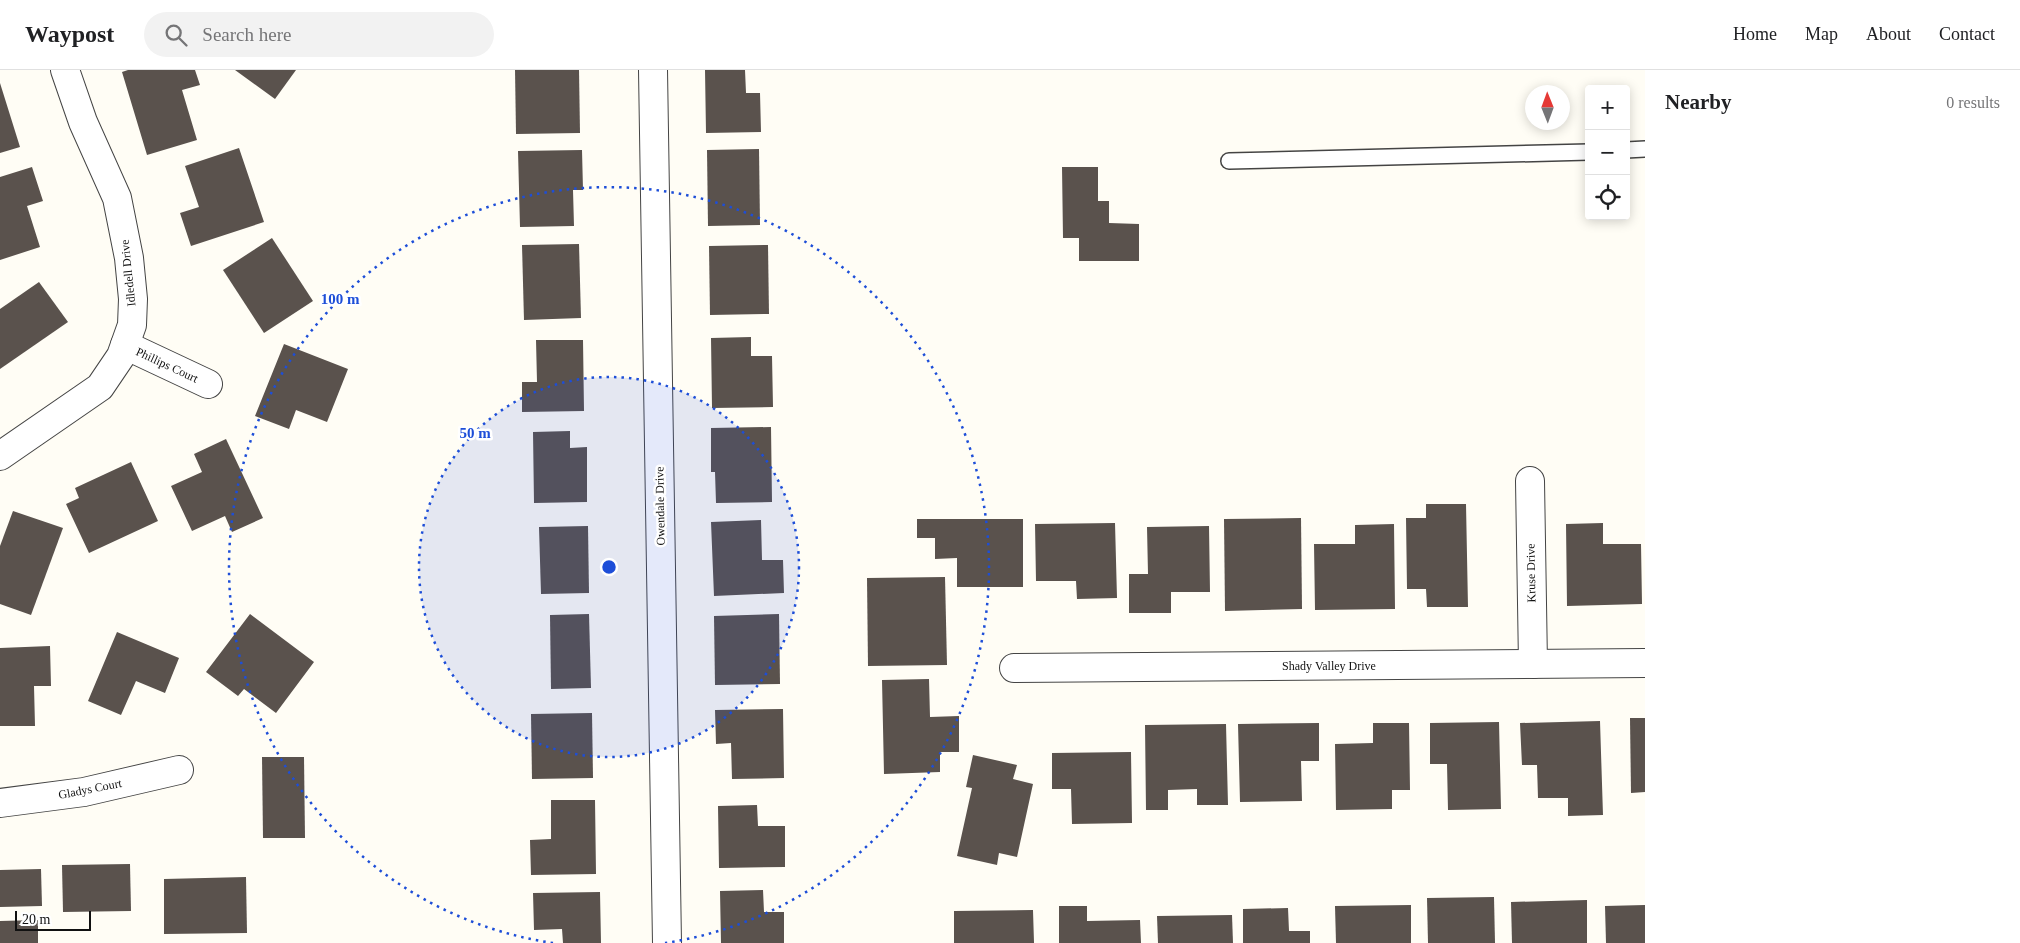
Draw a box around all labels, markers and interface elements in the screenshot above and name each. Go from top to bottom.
search box [144,12,494,57]
text: Waypost [25,21,114,47]
icon: search [162,21,190,49]
text: Search here [202,24,292,45]
text: Home [1733,24,1777,44]
text: Map [1805,24,1838,44]
text: About [1866,24,1911,44]
text: Contact [1939,24,1995,44]
north arrow [1525,85,1570,130]
map controls [1585,85,1630,220]
button: + [1585,85,1630,130]
text: Nearby [1665,90,1732,114]
text: 0 results [1946,94,2000,111]
button: − [1585,130,1630,175]
button: locate [1585,175,1630,220]
street label: Idledell Drive [118,239,138,307]
text: 100 m [321,291,360,307]
street label: Phillips Court [134,344,201,386]
text: 50 m [459,425,491,441]
street label: Owendale Drive [652,466,668,546]
street label: Kruse Drive [1523,543,1539,603]
centre of rings [600,558,618,576]
street label: Shady Valley Drive [1282,659,1376,673]
street label: Gladys Court [57,776,124,802]
scale bar [15,908,91,931]
text: 20 m [22,912,50,927]

